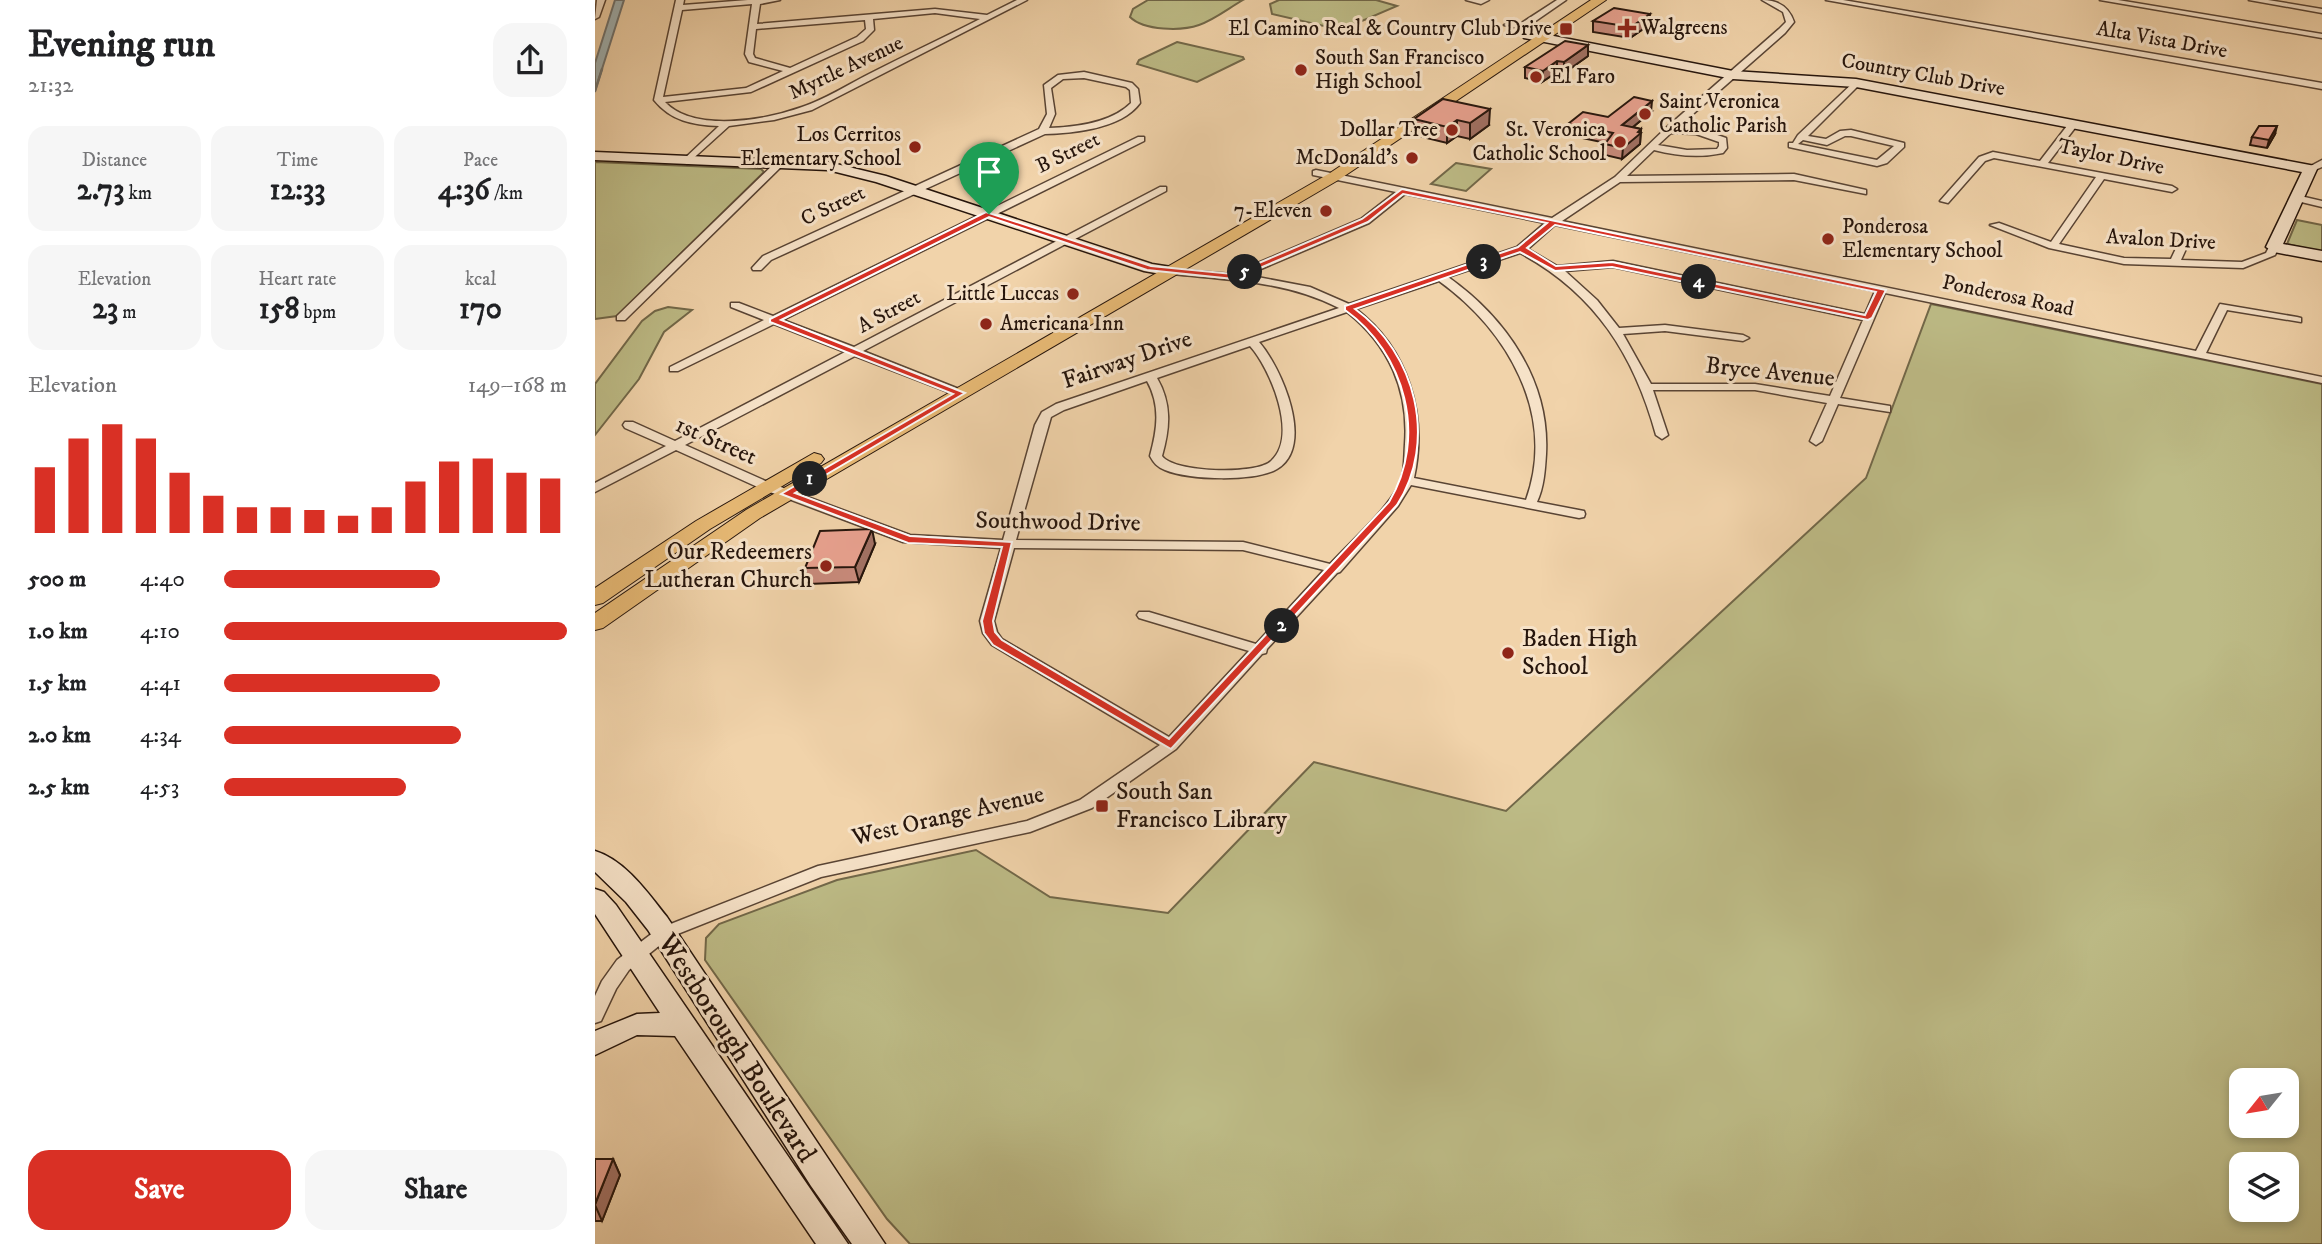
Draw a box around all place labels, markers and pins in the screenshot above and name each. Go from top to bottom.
place label: Walgreens [1640,15,1728,41]
place label: El Camino Real & Country Club Drive [1228,16,1552,42]
marker: Walgreens [1619,20,1635,36]
marker: El Camino Real & Country Club Drive [1558,21,1574,37]
place label: South San Francisco High School [1315,45,1484,95]
marker: South San Francisco High School [1293,62,1309,78]
place label: El Faro [1550,64,1615,90]
marker: El Faro [1528,69,1544,85]
place label: Saint Veronica Catholic Parish [1659,89,1787,139]
marker: Saint Veronica Catholic Parish [1637,106,1653,122]
place label: Dollar Tree [1339,117,1438,143]
place label: St. Veronica Catholic School [1472,117,1607,167]
place label: Los Cerritos Elementary School [740,122,902,172]
marker: Dollar Tree [1444,122,1460,138]
marker: St. Veronica Catholic School [1612,134,1628,150]
marker: Los Cerritos Elementary School [907,139,923,155]
pin [959,142,1019,214]
place label: McDonald's [1295,145,1398,171]
marker: McDonald's [1404,150,1420,166]
place label: 7-Eleven [1234,198,1312,224]
marker: 7-Eleven [1318,203,1334,219]
place label: Ponderosa Elementary School [1842,214,2003,264]
marker: Ponderosa Elementary School [1820,231,1836,247]
pin: 3 [1467,244,1501,280]
pin: 5 [1227,254,1263,290]
pin: 4 [1681,264,1717,300]
place label: Little Luccas [946,281,1059,307]
marker: Little Luccas [1065,286,1081,302]
place label: Americana Inn [1000,311,1124,337]
marker: Americana Inn [978,316,994,332]
pin: 1 [793,462,827,496]
place label: Our Redeemers Lutheran Church [644,537,812,595]
marker: Our Redeemers Lutheran Church [818,558,834,574]
pin: 2 [1265,608,1299,644]
place label: Baden High School [1522,624,1638,682]
marker: Baden High School [1500,645,1516,661]
place label: South San Francisco Library [1116,777,1287,835]
marker: South San Francisco Library [1094,798,1110,814]

